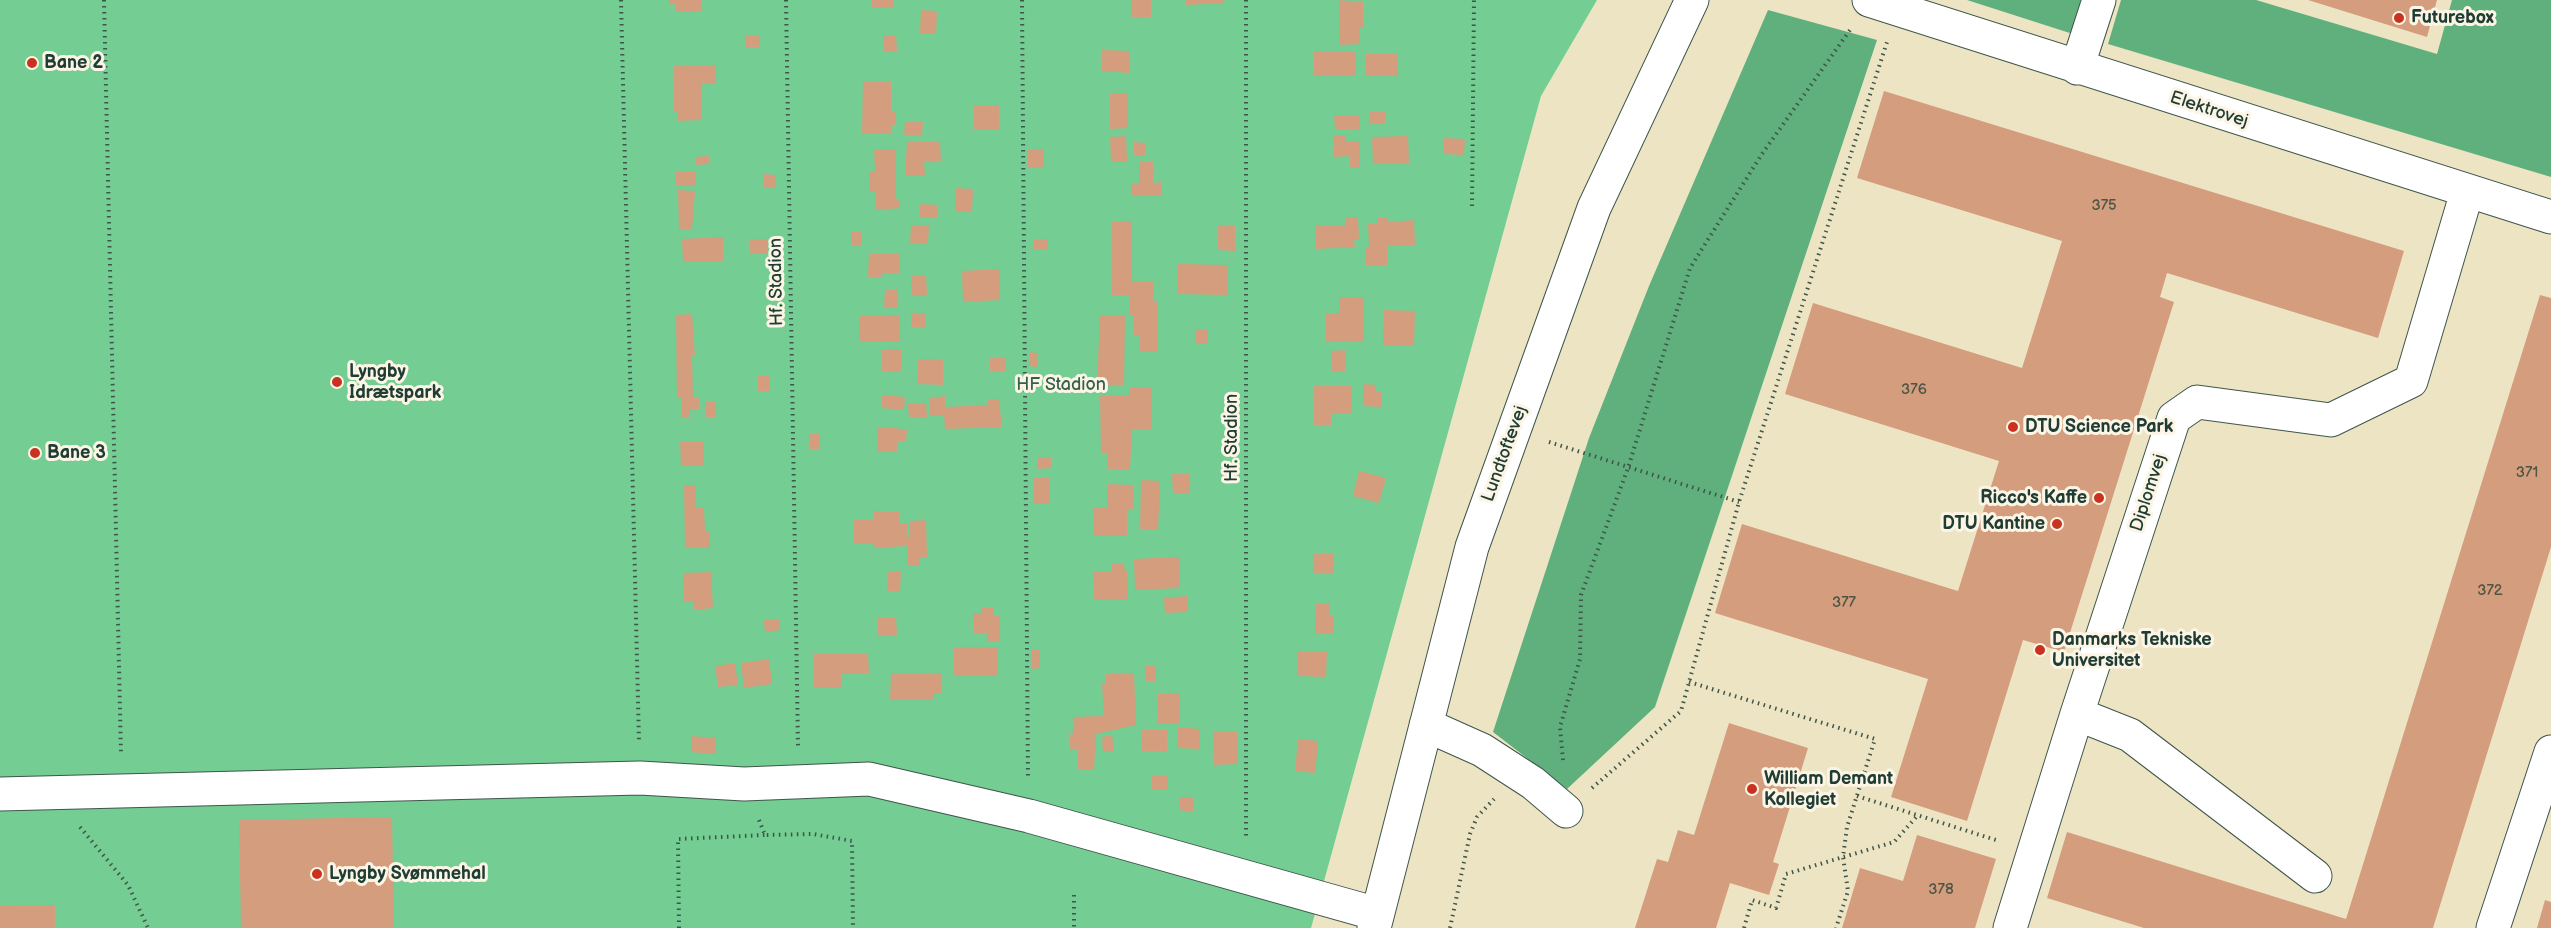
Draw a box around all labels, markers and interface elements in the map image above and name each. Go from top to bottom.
place label: Futurebox [2411,7,2494,29]
marker: Futurebox [2392,11,2406,25]
place label: Bane 2 [44,52,103,74]
marker: Bane 2 [25,56,39,70]
street label: Elektrovej [2167,87,2251,133]
house number: 375 [2091,197,2117,215]
street label: Hf. Stadion [765,238,789,326]
place label: Lyngby Idrætspark [349,361,441,404]
park label: HF Stadion [1016,374,1106,396]
marker: Lyngby Idrætspark [330,375,344,389]
house number: 376 [1901,381,1927,399]
street label: Hf. Stadion [1221,394,1243,482]
street label: Lundtoftevej [1478,403,1532,505]
place label: DTU Science Park [2025,416,2173,438]
marker: DTU Science Park [2006,420,2020,434]
place label: Bane 3 [47,442,106,464]
marker: Bane 3 [28,446,42,460]
street label: Diplomvej [2126,452,2172,534]
house number: 371 [2516,464,2538,482]
place label: Ricco's Kaffe [1980,487,2087,509]
marker: Ricco's Kaffe [2092,491,2106,505]
place label: DTU Kantine [1942,513,2045,535]
marker: DTU Kantine [2050,517,2064,531]
house number: 372 [2477,582,2503,600]
house number: 377 [1832,594,1856,612]
place label: Danmarks Tekniske Universitet [2052,629,2212,672]
marker: Danmarks Tekniske Universitet [2033,643,2047,657]
place label: William Demant Kollegiet [1764,768,1893,810]
marker: William Demant Kollegiet [1745,782,1759,796]
place label: Lyngby Svømmehal [329,863,486,885]
marker: Lyngby Svømmehal [310,867,324,881]
house number: 378 [1928,881,1954,899]

